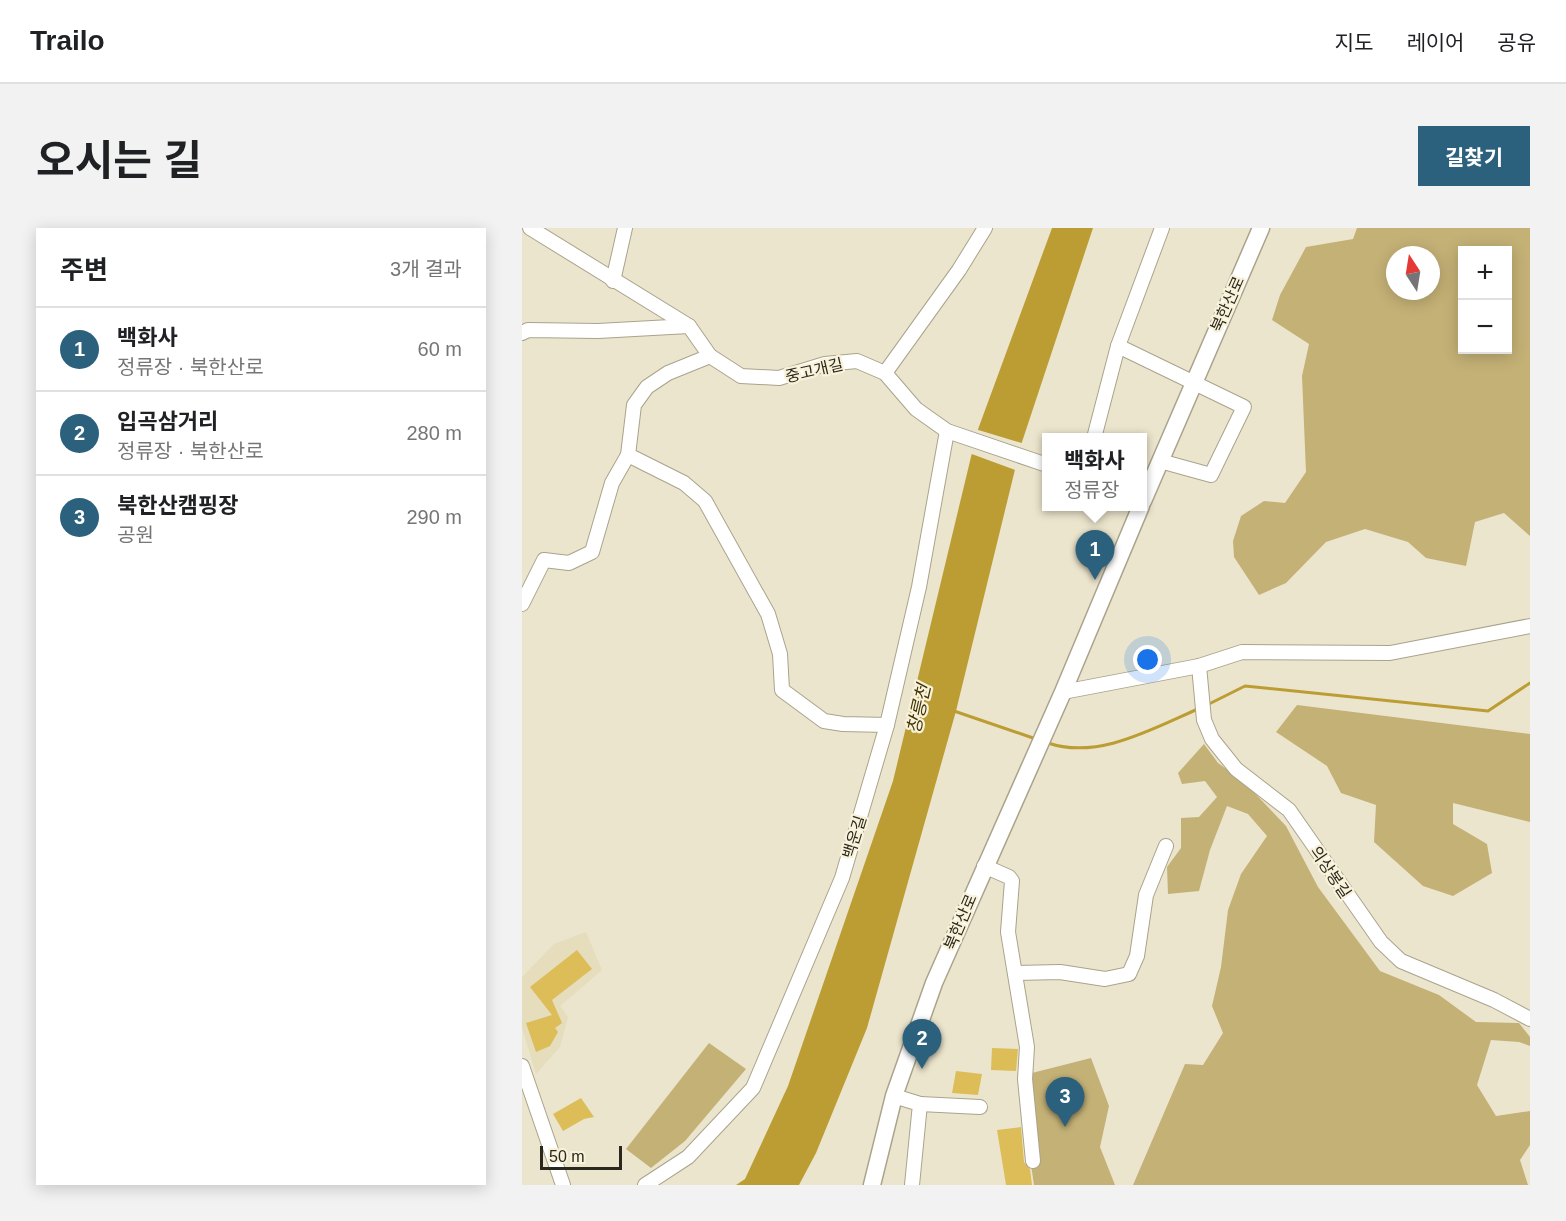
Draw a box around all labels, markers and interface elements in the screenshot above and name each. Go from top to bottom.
text: Trailo [30,25,105,56]
text: 지도 [1335,31,1373,54]
text: 레이어 [1406,31,1464,54]
text: 공유 [1497,31,1536,54]
button: 길찾기 [1418,126,1530,186]
text: 오시는 길 [36,137,202,184]
north arrow [1386,246,1440,300]
map controls [1458,246,1512,354]
button: + [1458,246,1512,300]
text: 주변 [60,255,108,285]
text: 3개 결과 [390,258,462,280]
street label: 북한산로 [1208,274,1247,335]
button: − [1458,300,1512,354]
text: 백화사 [117,325,178,350]
text: 1 [74,338,85,360]
text: 60 m [418,338,462,360]
text: 정류장 · 북한산로 [117,356,264,378]
street label: 중고개길 [784,356,845,385]
text: 입곡삼거리 [117,409,218,434]
text: 2 [74,422,85,444]
text: 280 m [406,422,462,444]
popup [1042,433,1147,511]
text: 정류장 · 북한산로 [117,440,264,462]
text: 백화사 [1064,448,1125,473]
text: 정류장 [1064,479,1119,501]
text: 북한산캠핑장 [117,493,238,518]
text: 3 [74,506,85,528]
text: 290 m [406,506,462,528]
text: 공원 [117,524,154,546]
pin: 1 [1076,530,1114,580]
your location [1133,645,1162,674]
water label: 창릉천 [904,680,935,735]
street label: 백운길 [840,814,869,861]
street label: 의상봉길 [1307,843,1354,901]
street label: 북한산로 [941,892,980,953]
pin: 2 [902,1020,942,1069]
pin: 3 [1046,1078,1084,1127]
scale bar [540,1143,622,1170]
text: 50 m [549,1148,585,1165]

